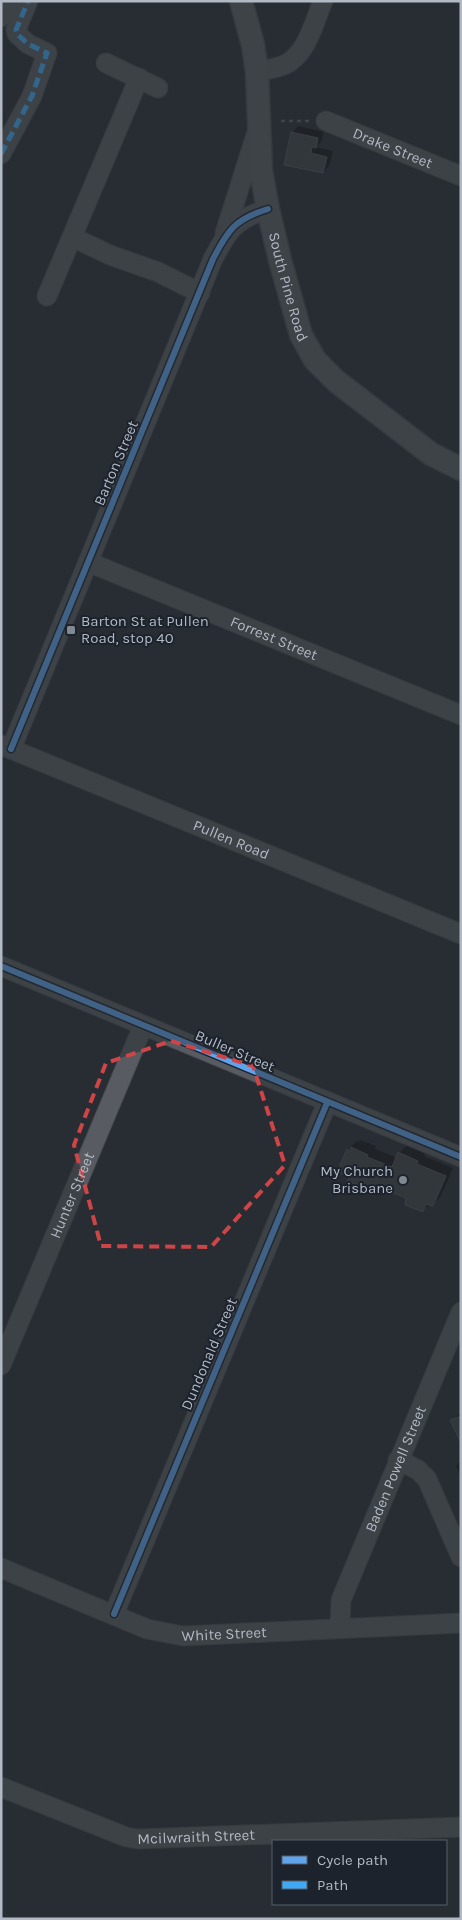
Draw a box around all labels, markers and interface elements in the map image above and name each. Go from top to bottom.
street label: Drake Street [350,124,436,173]
street label: South Pine Road [265,231,312,345]
street label: Barton Street [90,417,142,508]
place label: Barton St at Pullen Road, stop 40 [81,612,209,647]
street label: Forrest Street [228,612,321,664]
marker: Barton St at Pullen Road, stop 40 [65,624,77,636]
street label: Pullen Road [191,816,272,863]
street label: Buller Street [193,1026,278,1076]
street label: Hunter Street [46,1149,98,1241]
place label: My Church Brisbane [320,1162,393,1197]
marker: My Church Brisbane [397,1174,409,1186]
street label: Dundonald Street [177,1295,241,1413]
street label: Baden Powell Street [361,1403,430,1535]
street label: White Street [181,1623,267,1645]
street label: Mcilwraith Street [137,1826,256,1848]
legend [272,1840,447,1905]
text: Cycle path [317,1851,388,1869]
text: Path [317,1876,348,1894]

